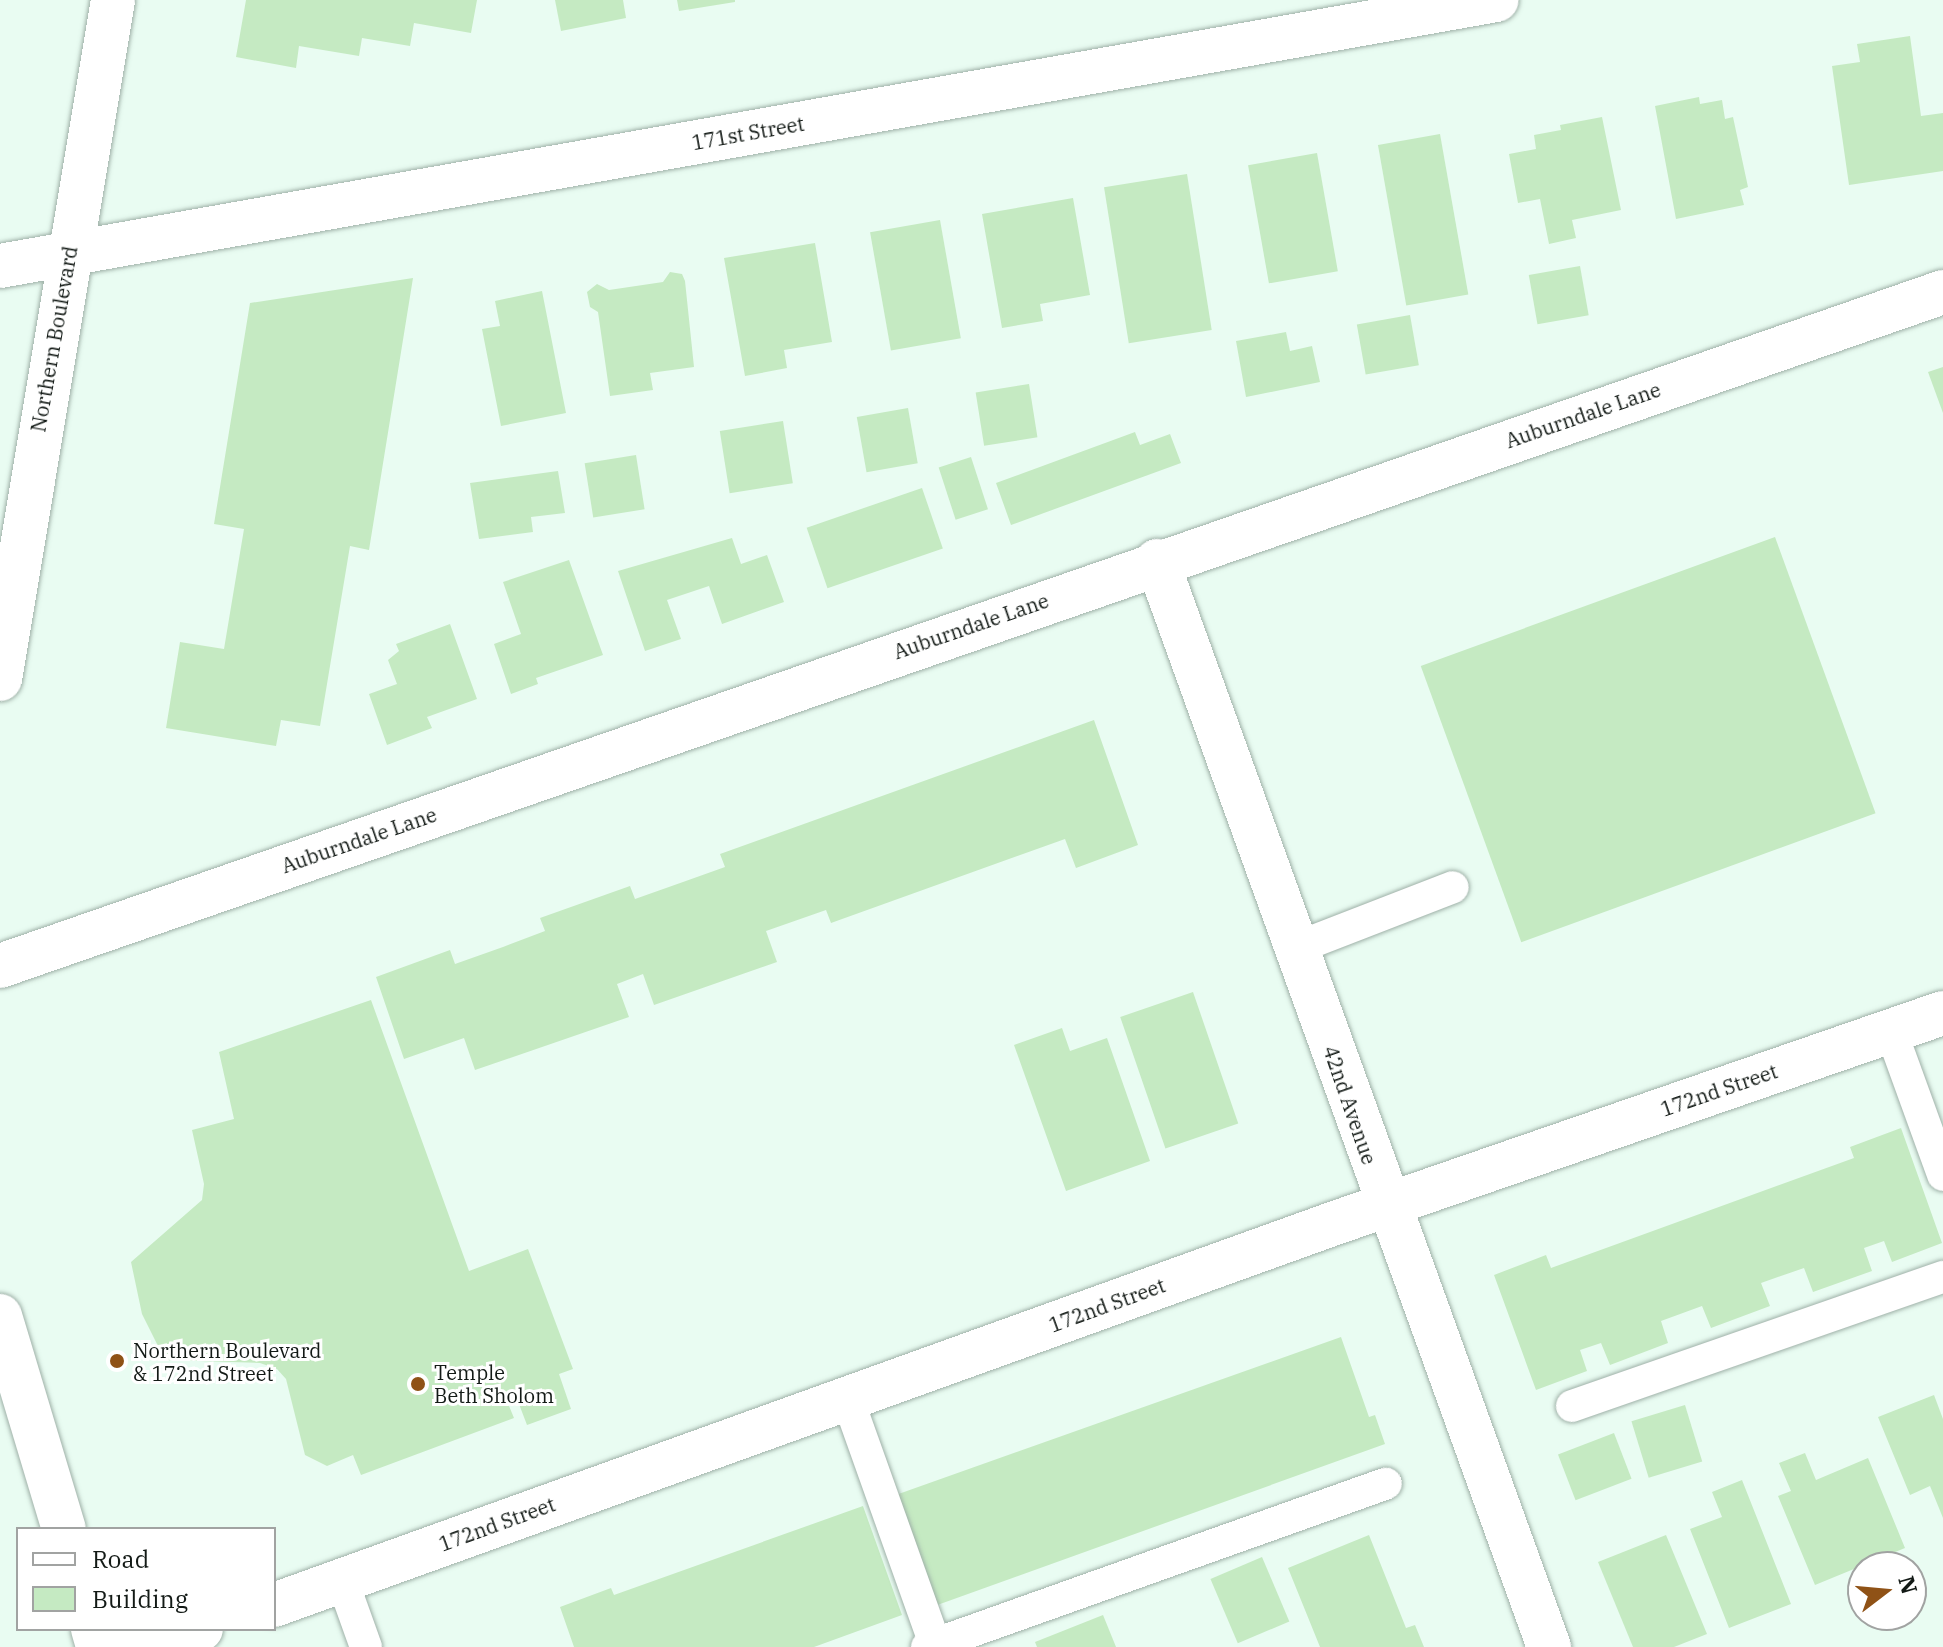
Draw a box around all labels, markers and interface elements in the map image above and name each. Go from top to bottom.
street label: 171st Street [690,111,806,155]
street label: Northern Boulevard [26,244,82,434]
street label: Auburndale Lane [1502,377,1664,453]
street label: Auburndale Lane [890,588,1052,664]
street label: Auburndale Lane [278,802,440,878]
street label: 42nd Avenue [1318,1043,1382,1167]
street label: 172nd Street [1658,1059,1780,1121]
street label: 172nd Street [1046,1273,1168,1337]
place label: Northern Boulevard & 172nd Street [133,1338,321,1385]
marker: Northern Boulevard & 172nd Street [108,1352,126,1370]
place label: Temple Beth Sholom [434,1360,554,1407]
marker: Temple Beth Sholom [409,1375,427,1393]
street label: 172nd Street [436,1492,558,1556]
legend [16,1527,276,1631]
text: Road [92,1543,149,1575]
north arrow [1847,1551,1927,1631]
text: N [1892,1572,1925,1597]
text: Building [92,1583,188,1615]

